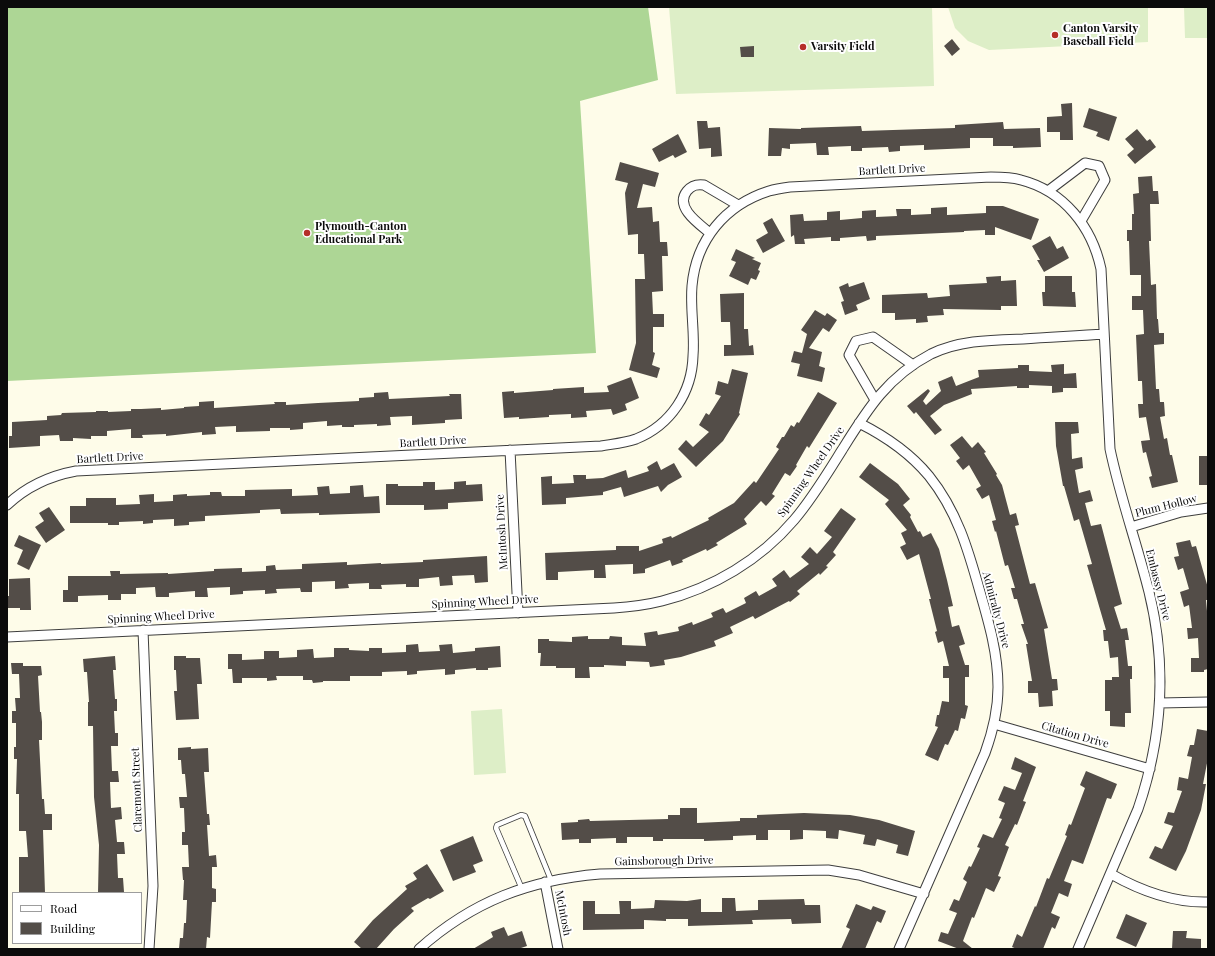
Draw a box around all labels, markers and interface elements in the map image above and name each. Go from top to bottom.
place label: Canton Varsity Baseball Field [1063,22,1138,48]
marker: Canton Varsity Baseball Field [1050,30,1060,40]
place label: Varsity Field [811,40,874,54]
marker: Varsity Field [798,42,808,52]
street label: Bartlett Drive [858,162,926,178]
place label: Plymouth-Canton Educational Park [315,220,407,246]
marker: Plymouth-Canton Educational Park [302,228,312,238]
street label: Spinning Wheel Drive [775,424,847,520]
street label: Bartlett Drive [399,434,467,450]
street label: Bartlett Drive [76,450,144,466]
street label: Plum Hollow [1134,492,1198,520]
street label: McIntosh Drive [493,494,511,570]
street label: Embassy Drive [1143,548,1173,622]
street label: Admiralty Drive [979,570,1013,650]
street label: Spinning Wheel Drive [431,593,539,611]
street label: Spinning Wheel Drive [107,608,215,626]
street label: Citation Drive [1040,719,1110,751]
street label: Claremont Street [129,747,145,833]
street label: Gainsborough Drive [614,854,714,868]
street label: McIntosh [552,889,574,937]
legend [12,892,142,944]
text: Road [50,900,77,916]
text: Building [50,920,95,936]

